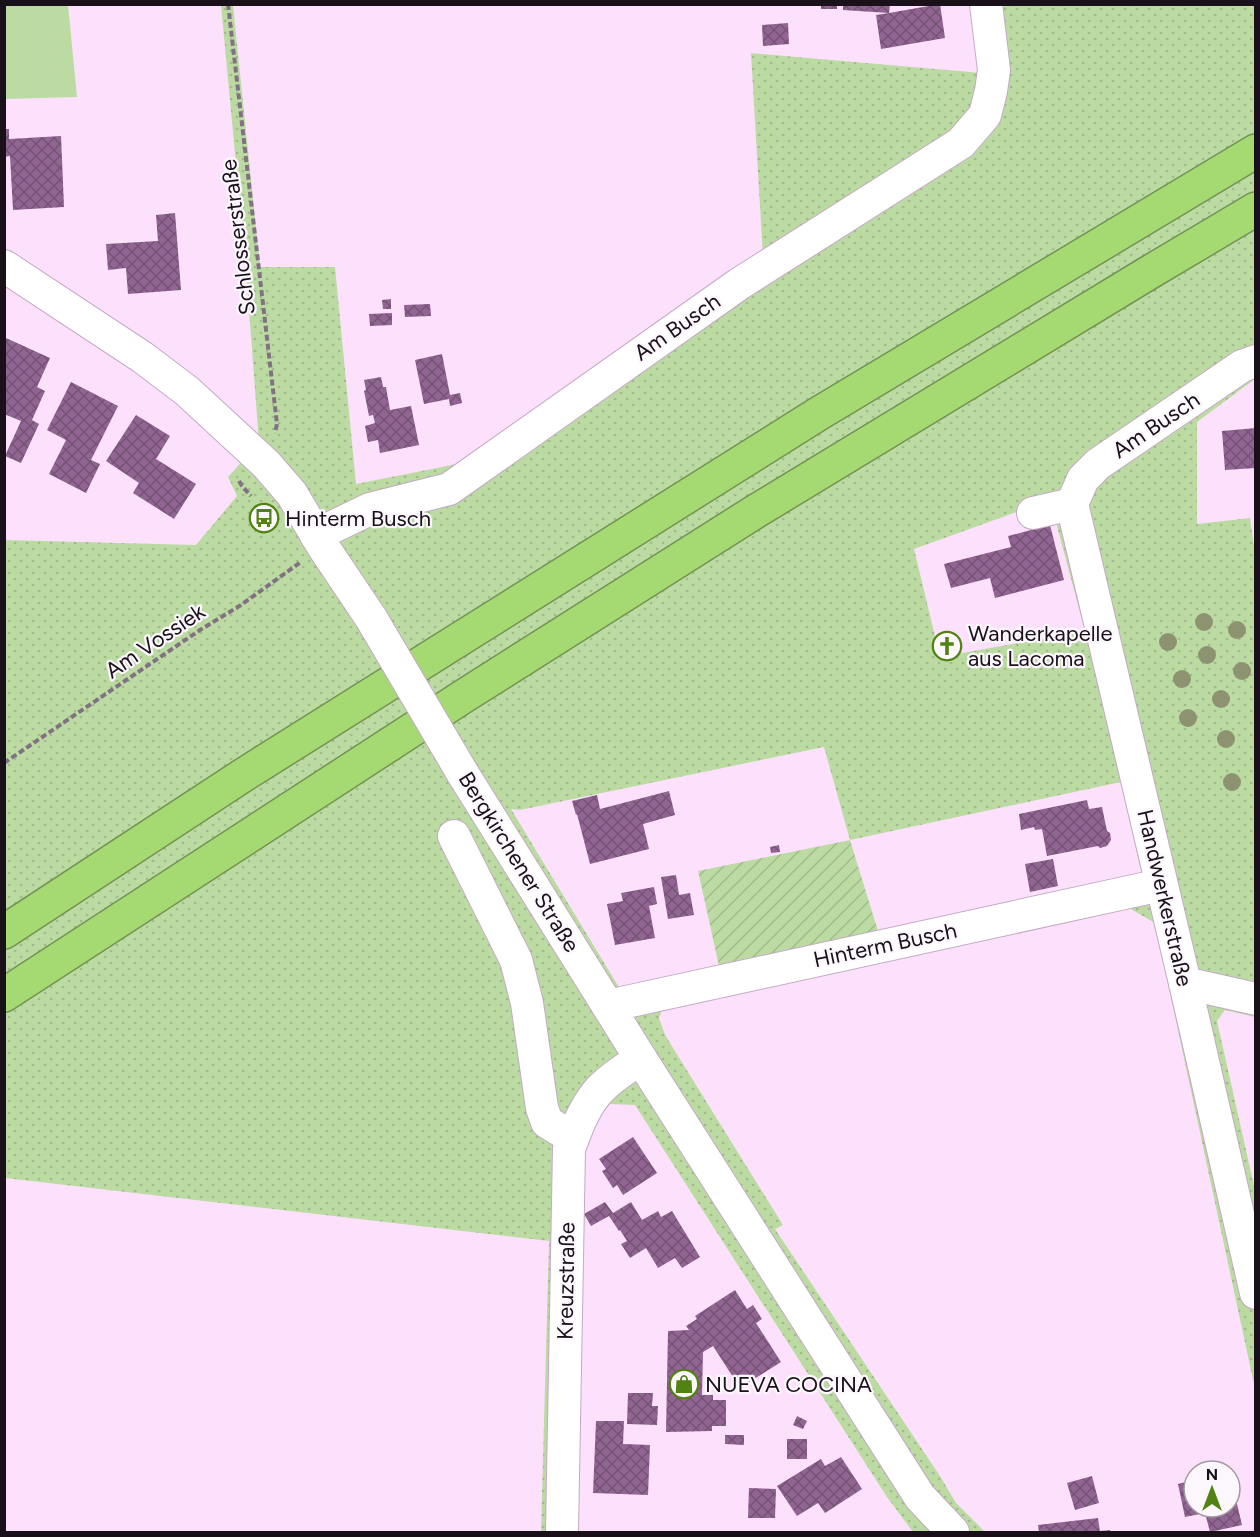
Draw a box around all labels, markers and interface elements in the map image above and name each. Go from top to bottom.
street label: Schlosserstraße [215,157,261,317]
street label: Am Busch [629,287,725,367]
street label: Am Busch [1107,386,1205,464]
bus stop icon: Hinterm Busch [248,502,280,534]
place label: Hinterm Busch [285,505,431,532]
street label: Am Vossiek [100,598,210,684]
place label: Wanderkapelle aus Lacoma [968,620,1112,672]
church icon: Wanderkapelle aus Lacoma [931,630,963,662]
street label: Bergkirchener Straße [453,767,585,957]
street label: Handwerkerstraße [1132,807,1198,989]
street label: Hinterm Busch [811,917,959,973]
street label: Kreuzstraße [551,1222,581,1340]
shop icon: NUEVA COCINA [668,1368,700,1400]
place label: NUEVA COCINA [705,1371,872,1398]
north arrow [1182,1459,1242,1519]
text: N [1206,1465,1218,1484]

